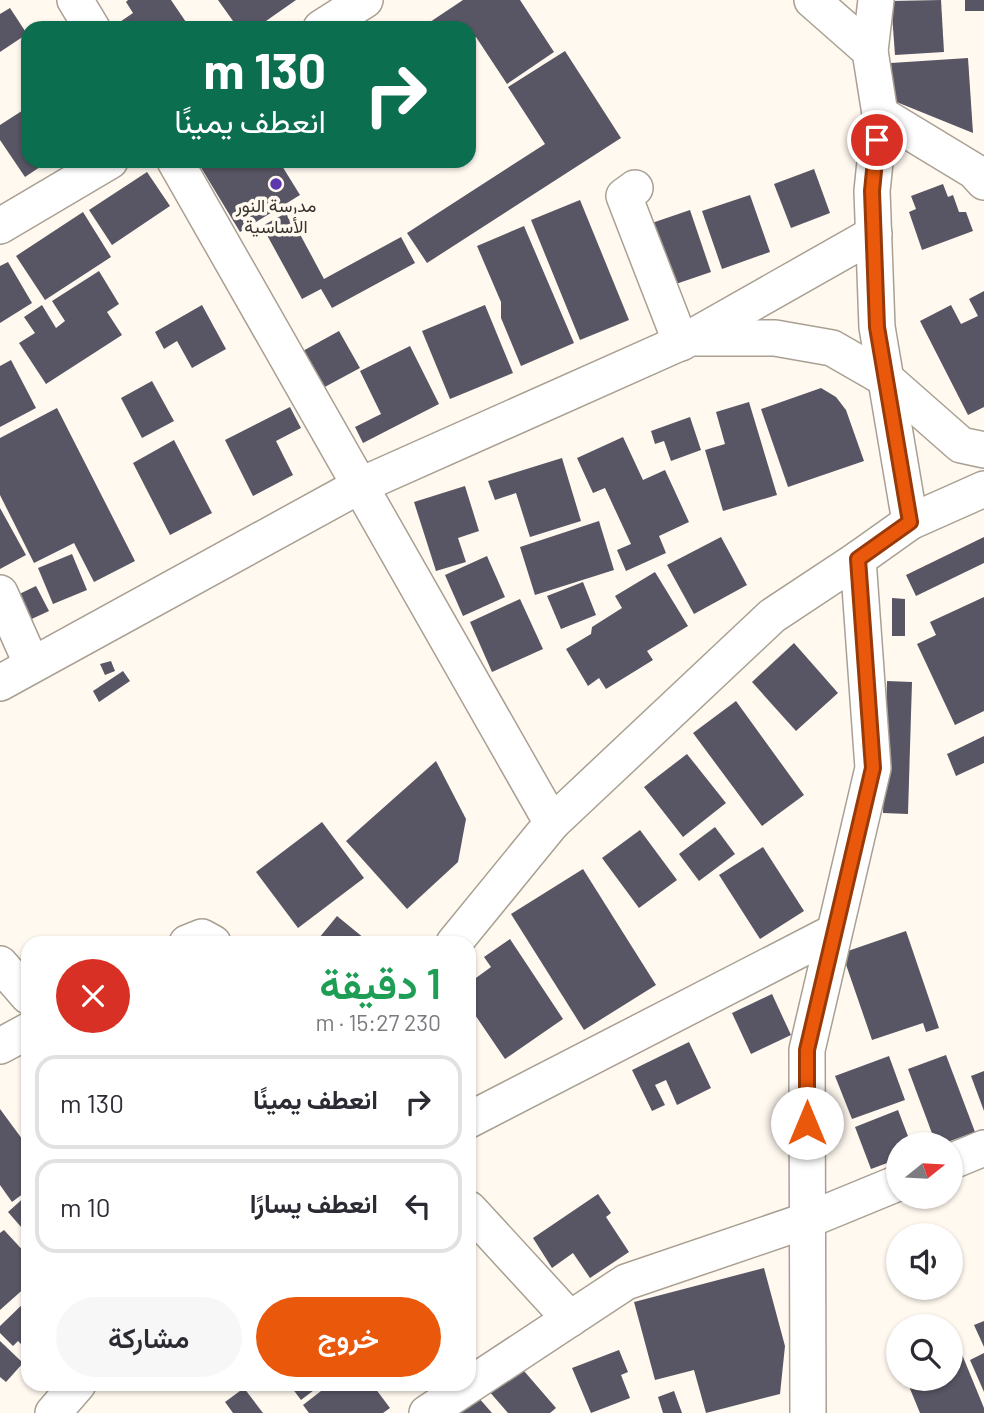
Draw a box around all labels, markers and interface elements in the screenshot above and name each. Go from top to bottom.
text: 130 m [204,40,326,99]
icon: right [350,49,441,140]
text: انعطف يمينًا [174,101,326,139]
pin [847,110,907,170]
icon: arrive [858,121,896,159]
marker: مدرسة النور الأساسية [268,176,284,192]
place label: مدرسة النور الأساسية [235,194,316,237]
text: 1 دقيقة [319,957,441,1007]
button: close [56,959,130,1033]
text: 230 m · 15:27 [315,1008,441,1036]
text: انعطف يمينًا [253,1083,378,1114]
icon: right [399,1083,437,1121]
position arrow [770,1086,844,1160]
text: 130 m [60,1087,124,1118]
north arrow [886,1132,962,1209]
map controls [886,1132,963,1391]
text: انعطف يسارًا [250,1187,378,1218]
icon: left [399,1187,437,1225]
text: 10 m [60,1191,111,1222]
button: sound [886,1223,963,1300]
button: مشاركة [56,1297,242,1377]
button: خروج [256,1297,441,1377]
button: search [886,1314,963,1391]

